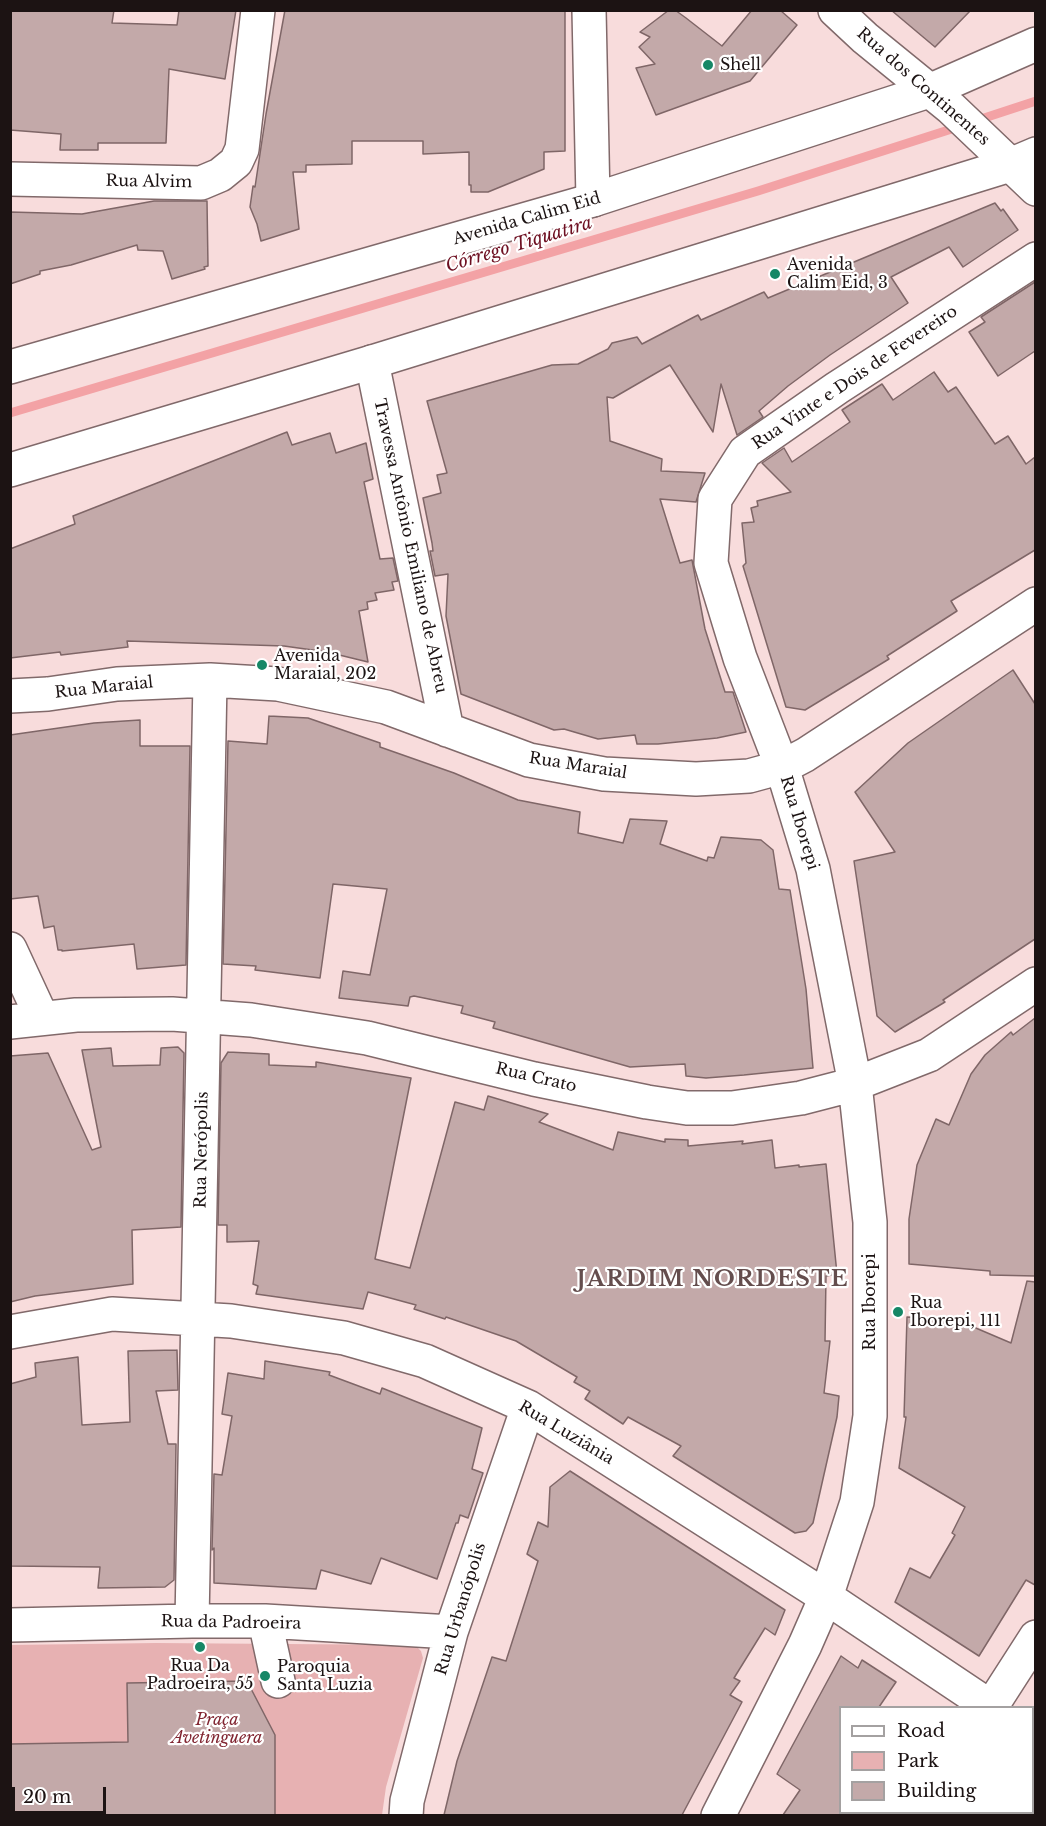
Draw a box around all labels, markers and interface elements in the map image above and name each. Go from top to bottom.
street label: Rua dos Continentes [853,24,993,150]
place label: Shell [720,55,761,75]
marker: Shell [701,58,715,72]
street label: Rua Alvim [106,172,192,192]
street label: Avenida Calim Eid [451,189,603,249]
water label: Córrego Tiquatira [443,212,595,278]
place label: Avenida Calim Eid, 3 [787,255,888,293]
marker: Avenida Calim Eid, 3 [768,267,782,281]
street label: Rua Vinte e Dois de Fevereiro [749,302,961,454]
street label: Travessa Antônio Emiliano de Abreu [369,397,451,695]
place label: Avenida Maraial, 202 [274,646,376,684]
marker: Avenida Maraial, 202 [255,658,269,672]
street label: Rua Maraial [54,673,154,703]
street label: Rua Maraial [528,749,628,783]
street label: Rua Iborepi [776,774,822,872]
street label: Rua Crato [494,1059,578,1097]
street label: Rua Nerópolis [191,1091,213,1209]
street label: Rua Iborepi [860,1253,880,1351]
district label: JARDIM NORDESTE [577,1267,849,1293]
place label: Rua Iborepi, 111 [910,1293,1001,1331]
marker: Rua Iborepi, 111 [891,1305,905,1319]
street label: Rua Luziânia [515,1397,617,1469]
street label: Rua Urbanópolis [432,1540,490,1678]
street label: Rua da Padroeira [161,1612,301,1634]
marker: Rua Da Padroeira, 55 [193,1640,207,1654]
place label: Rua Da Padroeira, 55 [147,1656,253,1694]
place label: Paroquia Santa Luzia [277,1657,372,1695]
marker: Paroquia Santa Luzia [258,1669,272,1683]
legend [839,1706,1034,1814]
park label: Praça Avetinguera [172,1710,262,1748]
text: Road [897,1720,945,1742]
text: Park [897,1750,939,1772]
scale bar [15,1775,110,1813]
text: Building [897,1780,976,1802]
text: 20 m [23,1786,71,1808]

